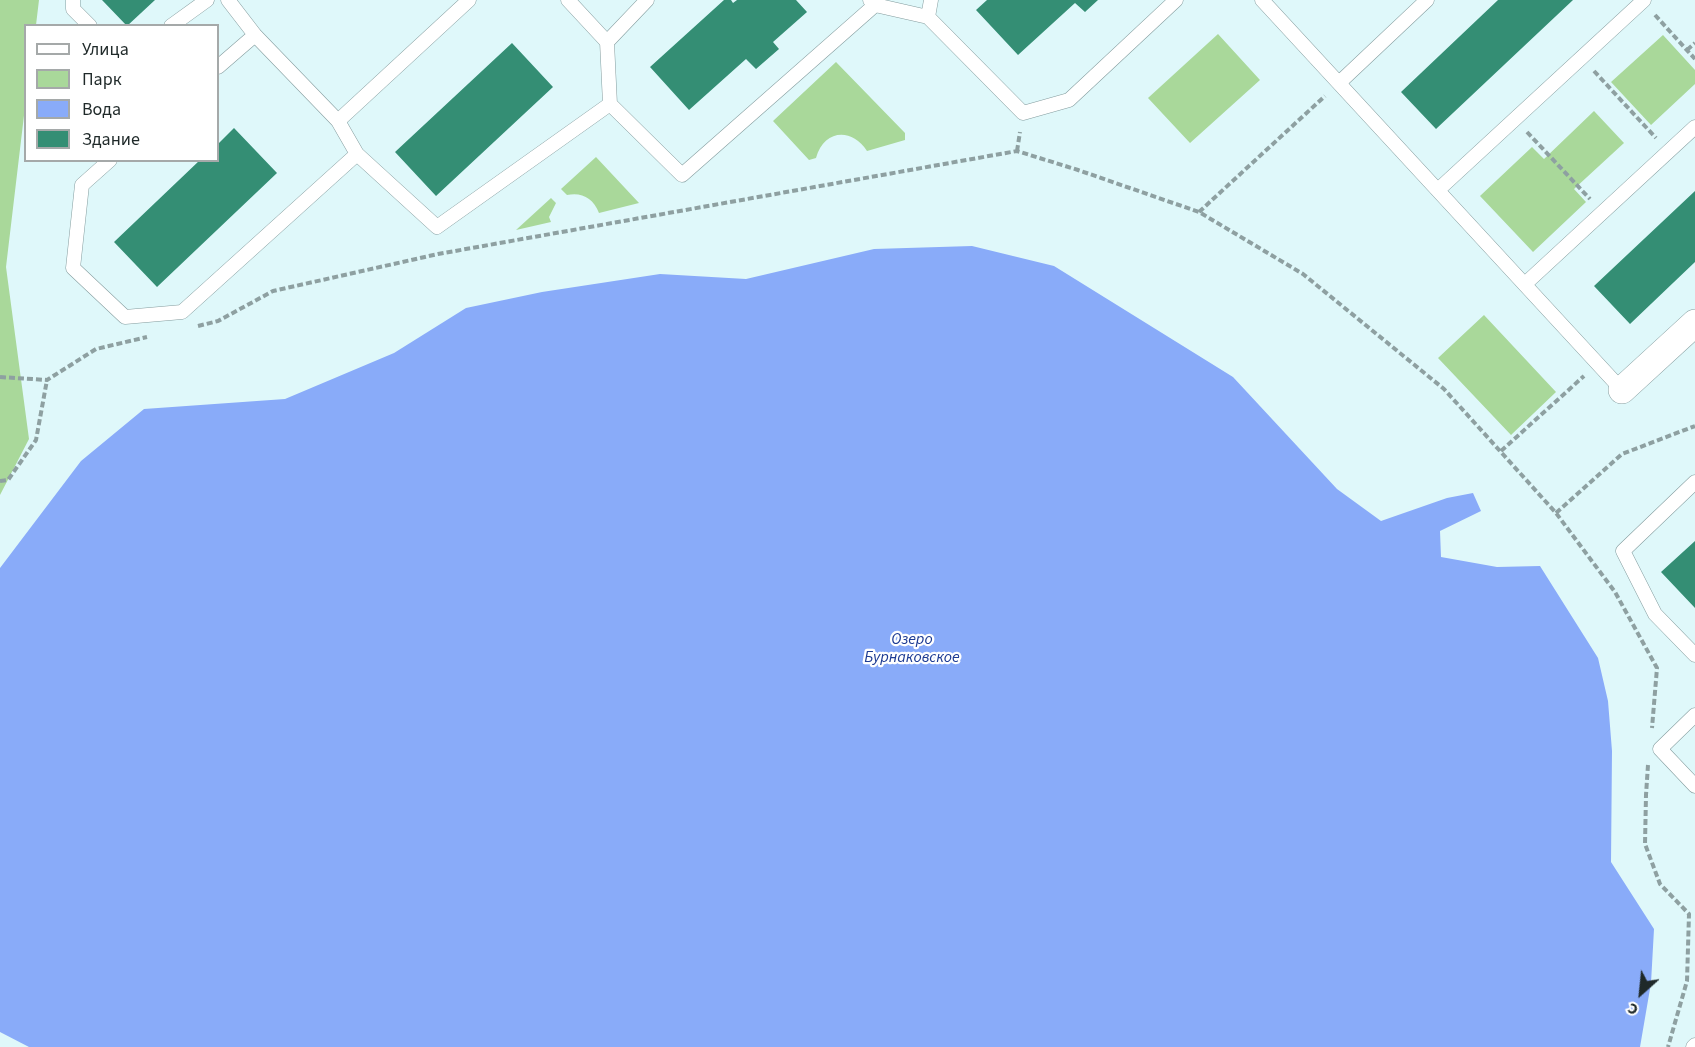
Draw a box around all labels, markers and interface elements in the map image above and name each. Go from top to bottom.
legend [24,24,219,162]
text: Улица [82,37,129,62]
text: Парк [82,67,122,92]
text: Вода [82,97,121,122]
text: Здание [82,127,140,152]
water label: Озеро Бурнаковское [864,630,960,668]
north arrow [1611,963,1671,1023]
text: С [1624,997,1642,1021]

